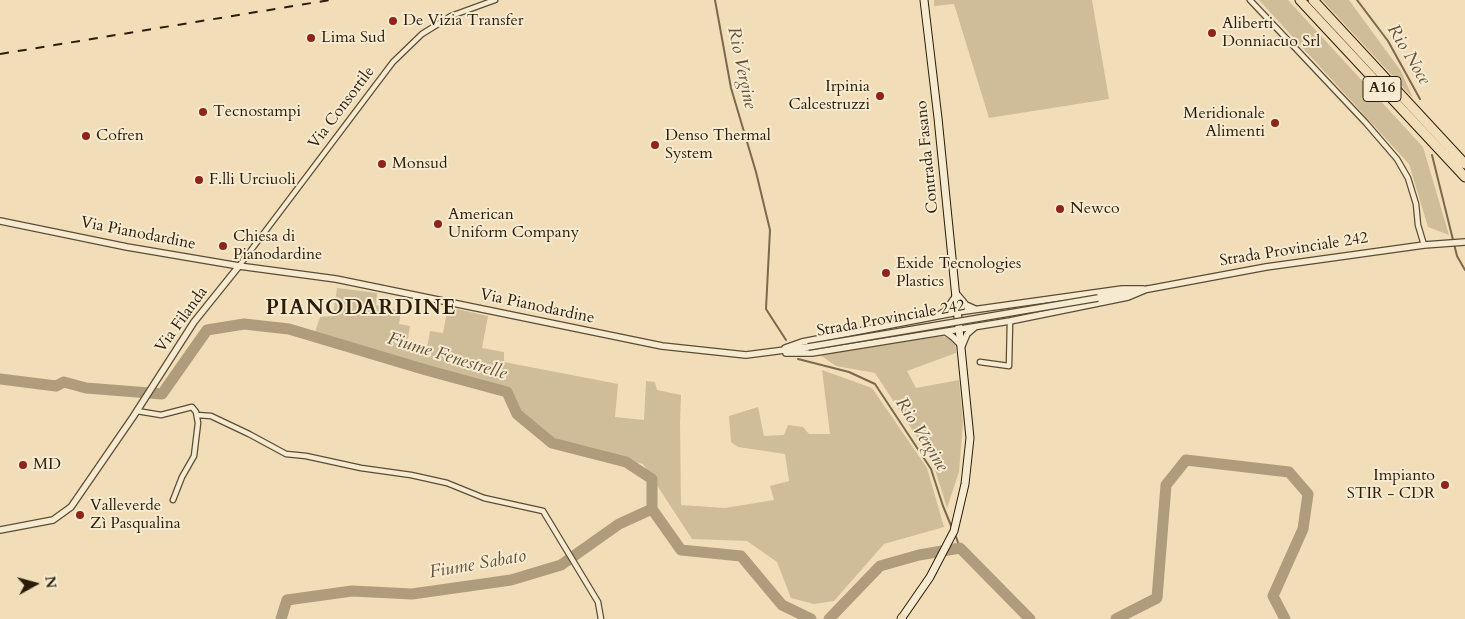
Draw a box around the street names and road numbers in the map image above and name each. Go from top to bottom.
street label: Via Consortile [305,63,379,153]
road number: A16 [1363,76,1401,102]
street label: Contrada Fasano [913,100,943,214]
street label: Via Pianodardine [79,213,197,255]
street label: Strada Provinciale 242 [1218,229,1370,271]
street label: Via Filanda [152,283,212,357]
street label: Via Pianodardine [478,285,596,329]
street label: Strada Provinciale 242 [815,297,967,341]

